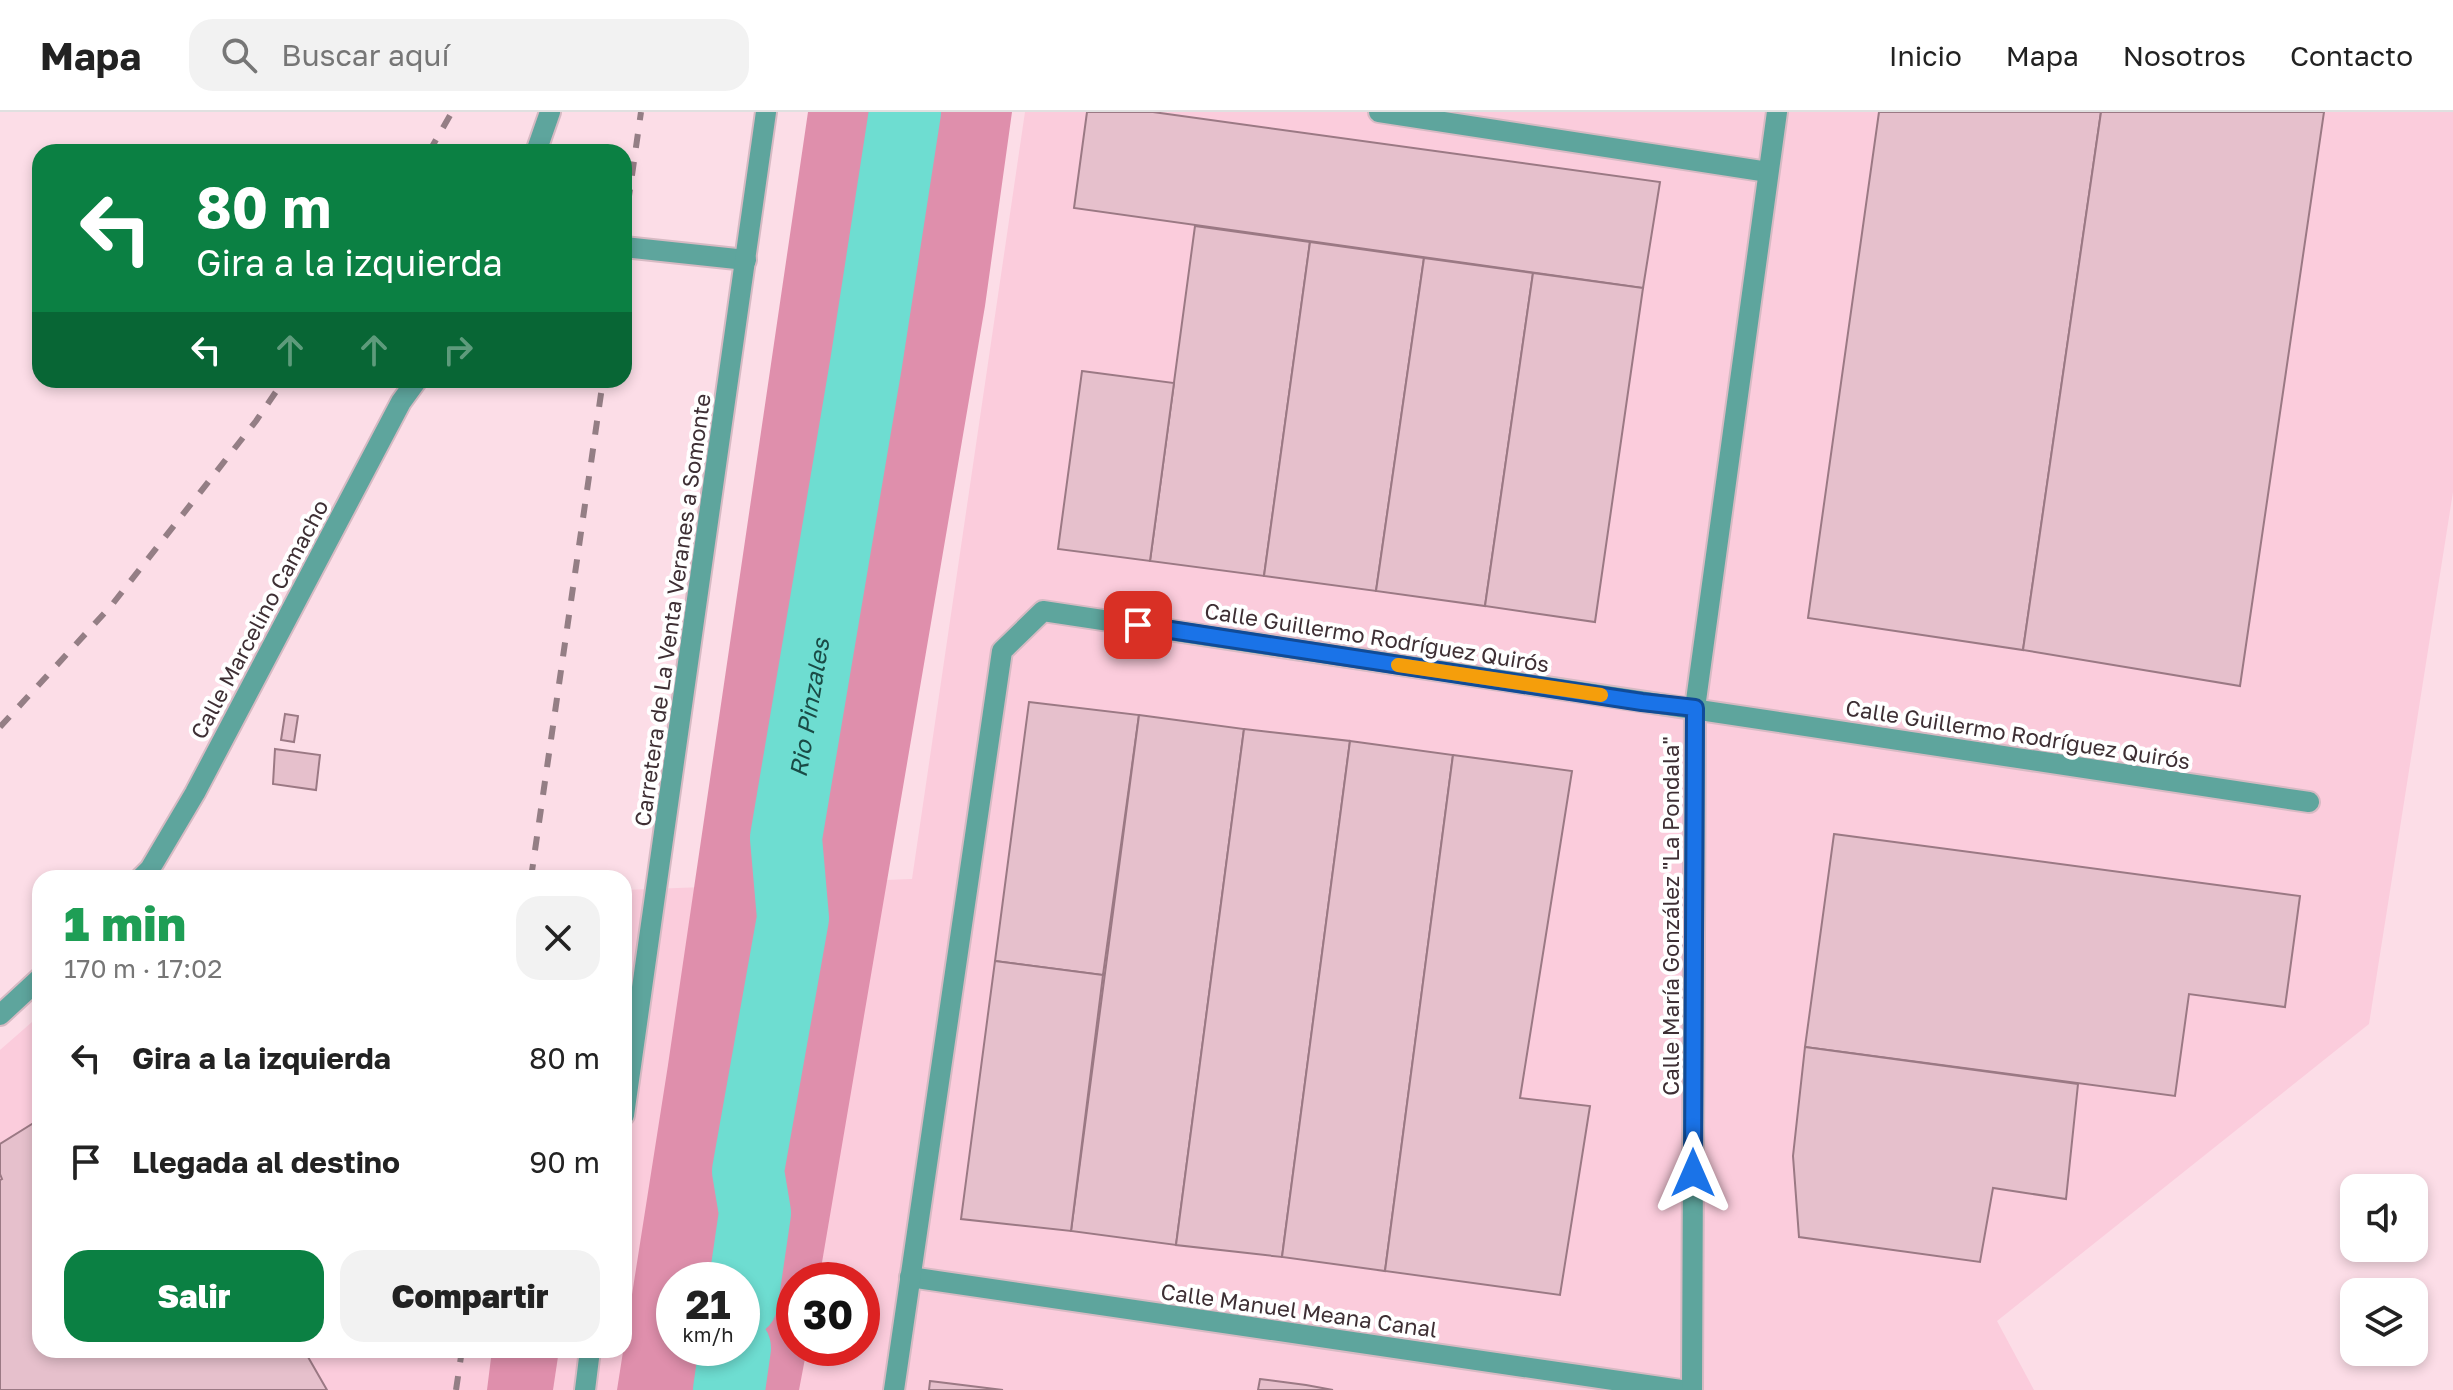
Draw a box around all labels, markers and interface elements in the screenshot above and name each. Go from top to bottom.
search box [189,19,749,91]
text: Mapa [40,33,141,78]
icon: search [217,33,261,77]
text: Buscar aquí [281,37,450,73]
text: Inicio [1889,39,1962,72]
text: Mapa [2006,39,2079,72]
text: Nosotros [2123,39,2246,72]
text: Contacto [2290,39,2413,72]
text: 80 m [196,173,331,240]
icon: left [64,176,168,280]
text: Gira a la izquierda [196,241,503,284]
icon: left [184,328,228,372]
icon: ahead [268,328,312,372]
icon: ahead [352,328,396,372]
icon: right [436,328,480,372]
street label: Carretera de La Venta Veranes a Somonte [628,392,716,828]
street label: Calle Marcelino Camacho [184,495,334,743]
pin [1104,591,1172,659]
street label: Calle Guillermo Rodríguez Quirós [1203,596,1551,678]
icon: arrive [1116,603,1160,647]
water label: Rio Pinzales [782,635,834,779]
street label: Calle Guillermo Rodríguez Quirós [1844,693,2192,775]
street label: Calle María González "La Pondala" [1657,736,1684,1096]
text: 1 min [64,894,186,952]
button: close [516,896,600,980]
text: 170 m · 17:02 [64,953,222,984]
icon: left [64,1036,108,1080]
text: Gira a la izquierda [132,1040,391,1076]
text: 80 m [529,1040,600,1076]
position arrow [1651,1131,1735,1215]
icon: arrive [64,1140,108,1184]
text: Llegada al destino [132,1144,400,1180]
text: 90 m [529,1144,600,1180]
map controls [2340,1174,2428,1366]
button: sound [2340,1174,2428,1262]
button: Salir [64,1250,324,1342]
button: Compartir [340,1250,600,1342]
speed limit sign: 30 [776,1262,880,1366]
street label: Calle Manuel Meana Canal [1159,1277,1439,1343]
button: layers [2340,1278,2428,1366]
text: 21 [686,1280,731,1328]
text: km/h [683,1322,733,1346]

